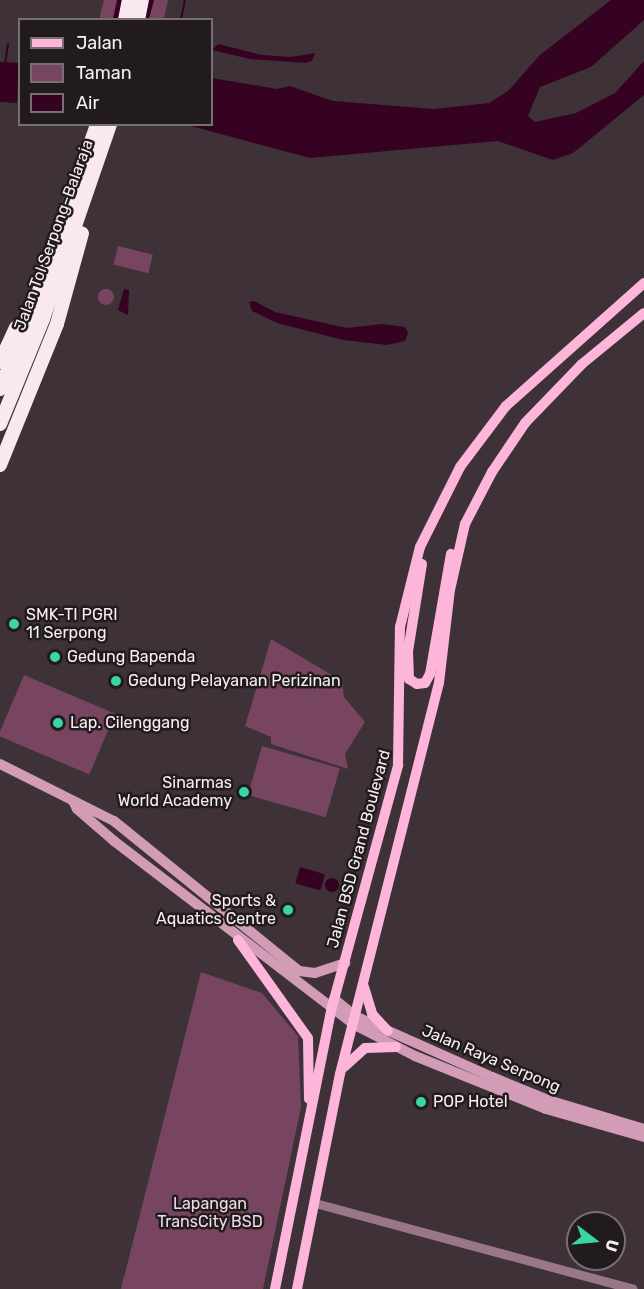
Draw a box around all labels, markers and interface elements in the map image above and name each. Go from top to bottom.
legend [18,18,213,126]
text: Jalan [76,32,123,54]
text: Taman [76,62,132,84]
text: Air [76,92,99,114]
street label: Jalan Tol Serpong–Balaraja [10,137,98,333]
place label: SMK-TI PGRI 11 Serpong [26,605,118,643]
marker: SMK-TI PGRI 11 Serpong [7,617,21,631]
place label: Gedung Bapenda [67,647,195,667]
marker: Gedung Bapenda [48,650,62,664]
place label: Gedung Pelayanan Perizinan [128,671,341,691]
marker: Gedung Pelayanan Perizinan [109,674,123,688]
place label: Lap. Cilenggang [70,713,189,733]
marker: Lap. Cilenggang [51,716,65,730]
street label: Jalan BSD Grand Boulevard [323,748,395,950]
place label: Sinarmas World Academy [117,773,232,811]
marker: Sinarmas World Academy [237,785,251,799]
place label: Sports & Aquatics Centre [156,891,276,929]
marker: Sports & Aquatics Centre [281,903,295,917]
street label: Jalan Raya Serpong [419,1021,563,1097]
place label: POP Hotel [433,1092,508,1112]
marker: POP Hotel [414,1095,428,1109]
park label: Lapangan TransCity BSD [157,1194,263,1232]
north arrow [566,1211,626,1271]
text: U [601,1237,623,1254]

